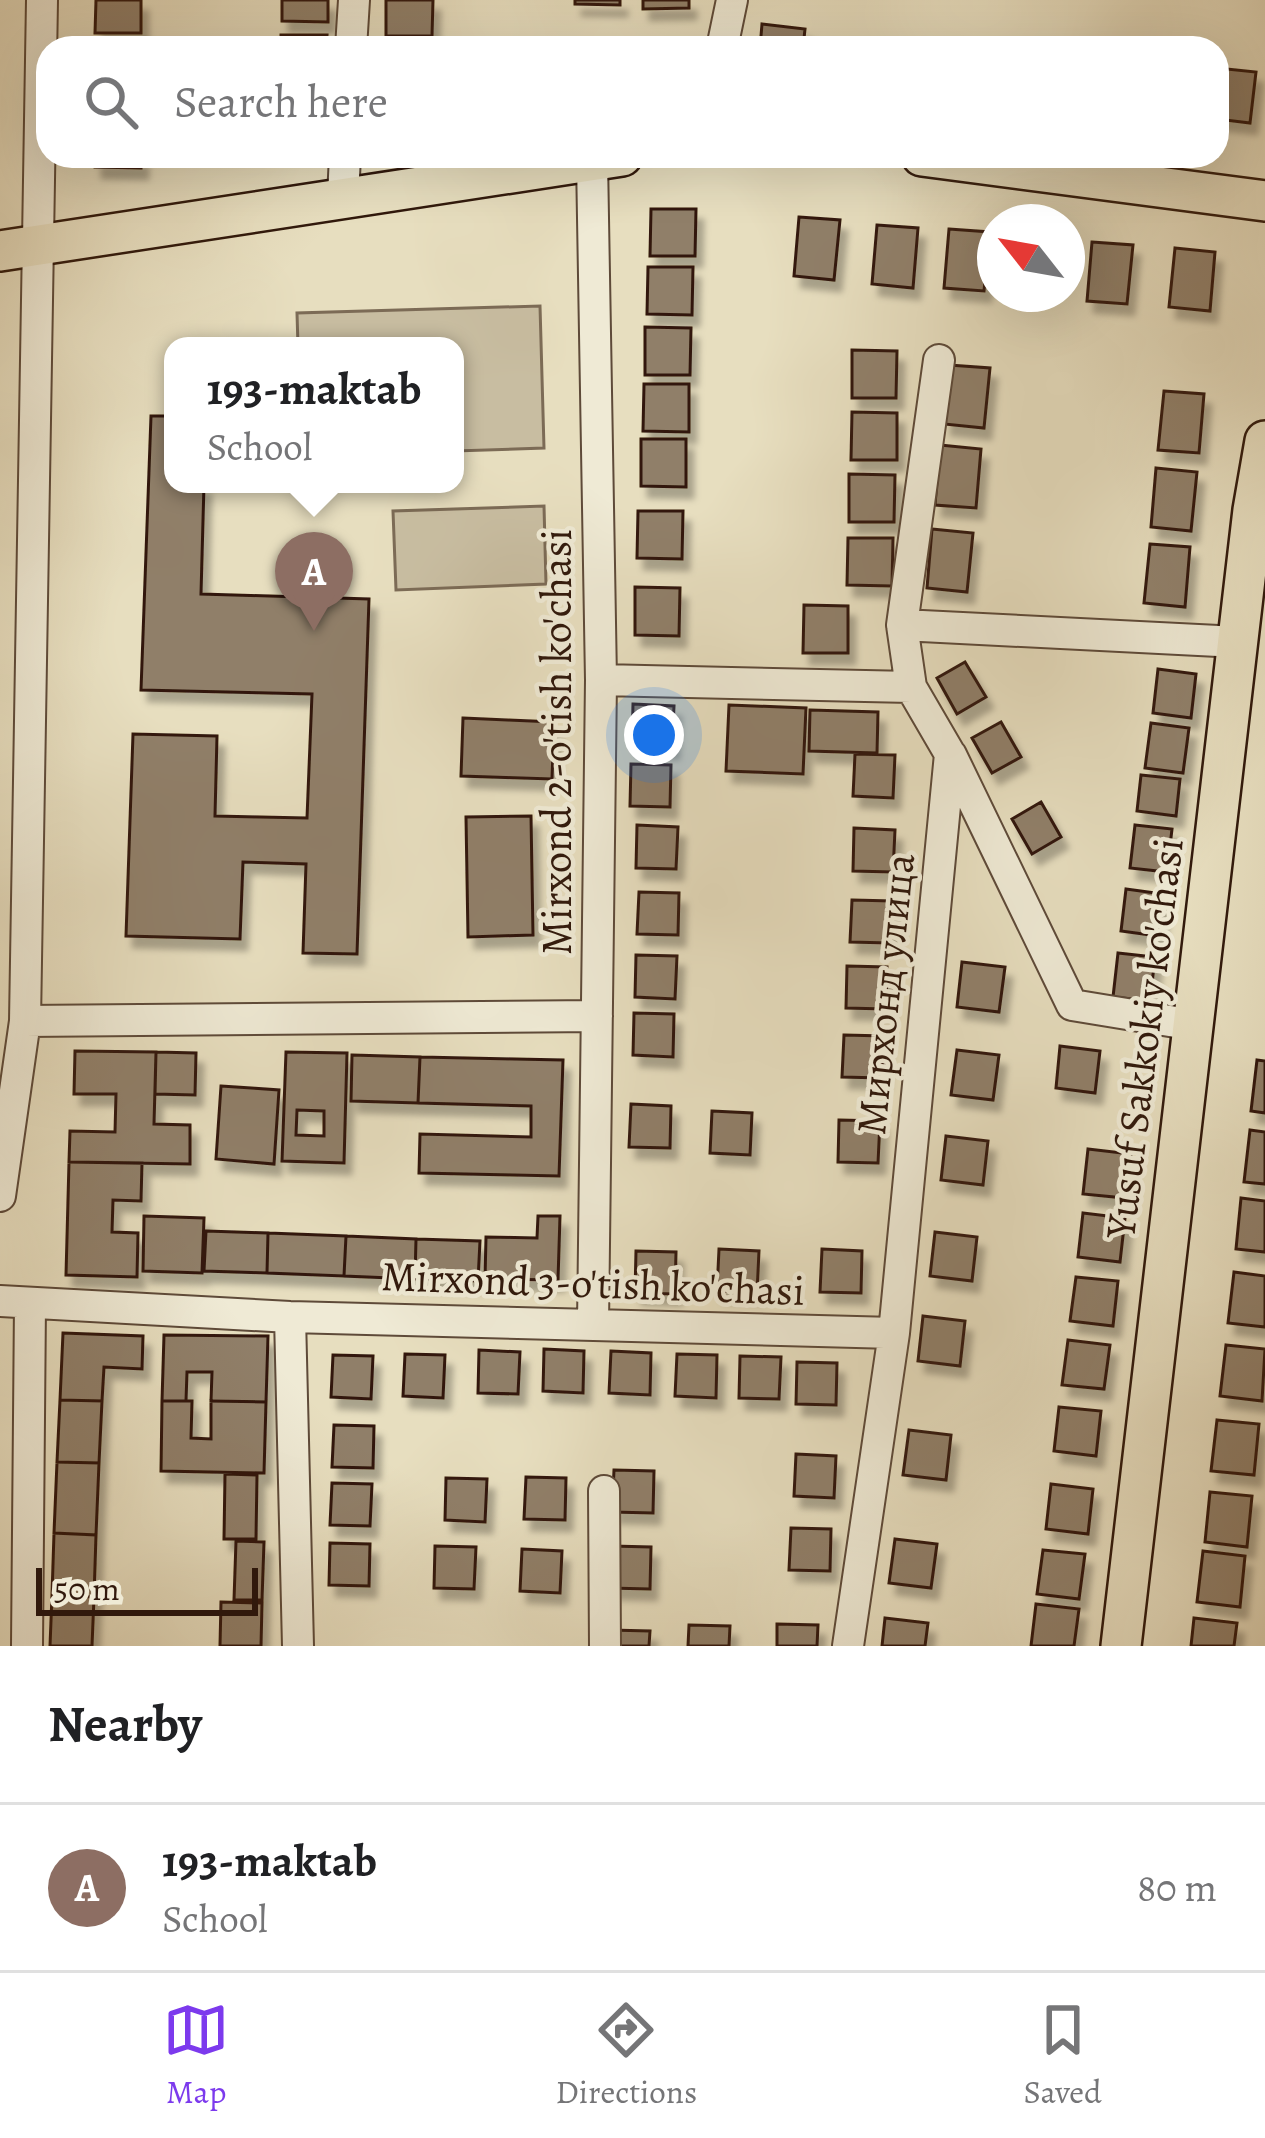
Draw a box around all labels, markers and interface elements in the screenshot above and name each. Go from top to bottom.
search box [36,36,1229,168]
icon: search [78,69,144,135]
text: Search here [174,71,388,133]
north arrow [977,204,1085,312]
popup [164,337,464,493]
text: 193-maktab [207,358,421,420]
text: School [207,420,312,473]
street label: Mirxond 2-o'tish ko'chasi [528,529,585,955]
pin: A [275,532,353,631]
your location [624,705,684,765]
street label: Yusuf Sakkokiy ko'chasi [1091,835,1197,1242]
street label: Мирхонд улица [842,850,928,1138]
street label: Mirxond 3-o'tish ko'chasi [380,1247,806,1319]
scale bar [36,1562,258,1615]
text: 50 m [54,1566,120,1611]
text: Nearby [48,1689,202,1759]
text: 193-maktab [162,1830,377,1892]
text: A [75,1861,99,1914]
text: 80 m [1137,1861,1217,1914]
text: School [162,1892,268,1945]
tab: Map [163,1997,229,2114]
tab: Directions [556,1997,697,2114]
tab: Saved [1024,1997,1102,2114]

